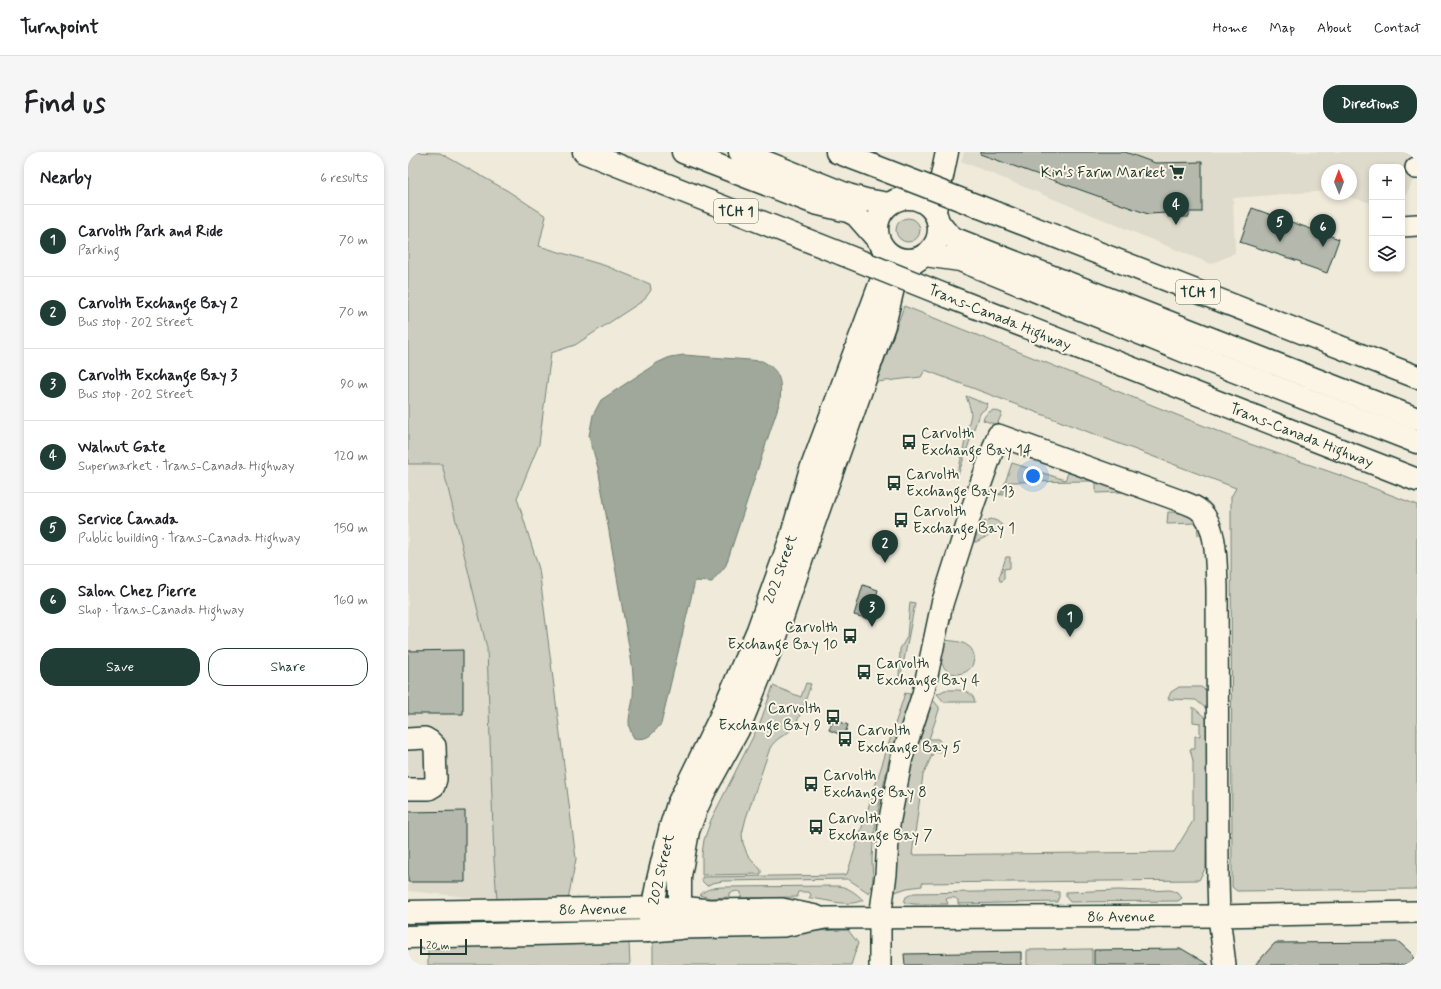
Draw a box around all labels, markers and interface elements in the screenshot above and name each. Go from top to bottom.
text: Turnpoint [20,15,99,40]
text: Home [1213,19,1247,37]
text: Map [1269,19,1295,37]
text: About [1317,19,1352,37]
text: Contact [1374,19,1421,37]
button: Directions [1323,85,1417,123]
text: Find us [24,86,105,123]
place label: Kin's Farm Market [1041,163,1165,183]
supermarket icon: Kin's Farm Market [1168,163,1186,181]
north arrow [1321,164,1357,200]
map controls [1369,164,1405,272]
button: + [1369,164,1405,200]
text: Nearby [40,167,92,189]
text: 6 results [320,170,368,187]
pin: 4 [1163,192,1189,225]
road number: TCH 1 [714,199,758,223]
button: − [1369,200,1405,236]
pin: 5 [1267,209,1293,242]
pin: 6 [1310,214,1336,247]
text: Carvolth Park and Ride [78,222,223,242]
text: 1 [50,232,56,249]
text: 70 m [339,232,368,249]
button: layers [1369,236,1405,272]
text: Parking [78,242,120,259]
street label: Trans-Canada Highway [925,280,1074,357]
road number: TCH 1 [1176,280,1220,304]
text: Carvolth Exchange Bay 2 [78,294,238,314]
text: 2 [50,304,56,321]
text: 70 m [339,304,368,321]
text: Bus stop · 202 Street [78,314,193,331]
text: Carvolth Exchange Bay 3 [78,366,237,386]
text: 3 [50,376,56,393]
text: 90 m [340,376,368,393]
text: Bus stop · 202 Street [78,386,193,403]
street label: Trans-Canada Highway [1227,399,1377,473]
place label: Carvolth Exchange Bay 14 [921,424,1032,462]
bus stop icon: Carvolth Exchange Bay 14 [900,433,918,451]
text: Walnut Gate [78,438,166,458]
text: 4 [49,448,57,465]
text: 120 m [334,448,368,465]
text: Supermarket · Trans-Canada Highway [78,458,295,475]
place label: Carvolth Exchange Bay 13 [906,465,1014,503]
your location [1023,466,1043,486]
bus stop icon: Carvolth Exchange Bay 13 [885,474,903,492]
place label: Carvolth Exchange Bay 1 [913,502,1015,540]
text: Service Canada [78,510,178,530]
bus stop icon: Carvolth Exchange Bay 1 [892,511,910,529]
text: 5 [49,520,57,537]
text: 150 m [334,520,368,537]
text: Public building · Trans-Canada Highway [78,530,300,547]
pin: 2 [872,530,898,563]
street label: 202 Street [759,532,802,607]
text: Salon Chez Pierre [78,582,196,602]
text: 6 [50,592,56,609]
text: 160 m [333,592,368,609]
pin: 3 [859,594,885,627]
text: Shop · Trans-Canada Highway [78,602,244,619]
pin: 1 [1057,604,1083,637]
place label: Carvolth Exchange Bay 10 [728,618,838,656]
bus stop icon: Carvolth Exchange Bay 10 [841,627,859,645]
button: Save [40,648,200,686]
button: Share [208,648,368,686]
place label: Carvolth Exchange Bay 4 [876,654,980,692]
bus stop icon: Carvolth Exchange Bay 4 [855,663,873,681]
place label: Carvolth Exchange Bay 9 [718,699,821,737]
bus stop icon: Carvolth Exchange Bay 9 [824,708,842,726]
place label: Carvolth Exchange Bay 5 [857,721,961,759]
bus stop icon: Carvolth Exchange Bay 5 [836,730,854,748]
place label: Carvolth Exchange Bay 8 [823,766,927,804]
bus stop icon: Carvolth Exchange Bay 8 [802,775,820,793]
place label: Carvolth Exchange Bay 7 [828,809,932,847]
bus stop icon: Carvolth Exchange Bay 7 [807,818,825,836]
street label: 202 Street [644,832,680,907]
street label: 86 Avenue [559,900,627,921]
street label: 86 Avenue [1087,907,1155,928]
scale bar [420,937,467,956]
text: 20 m [426,939,449,953]

